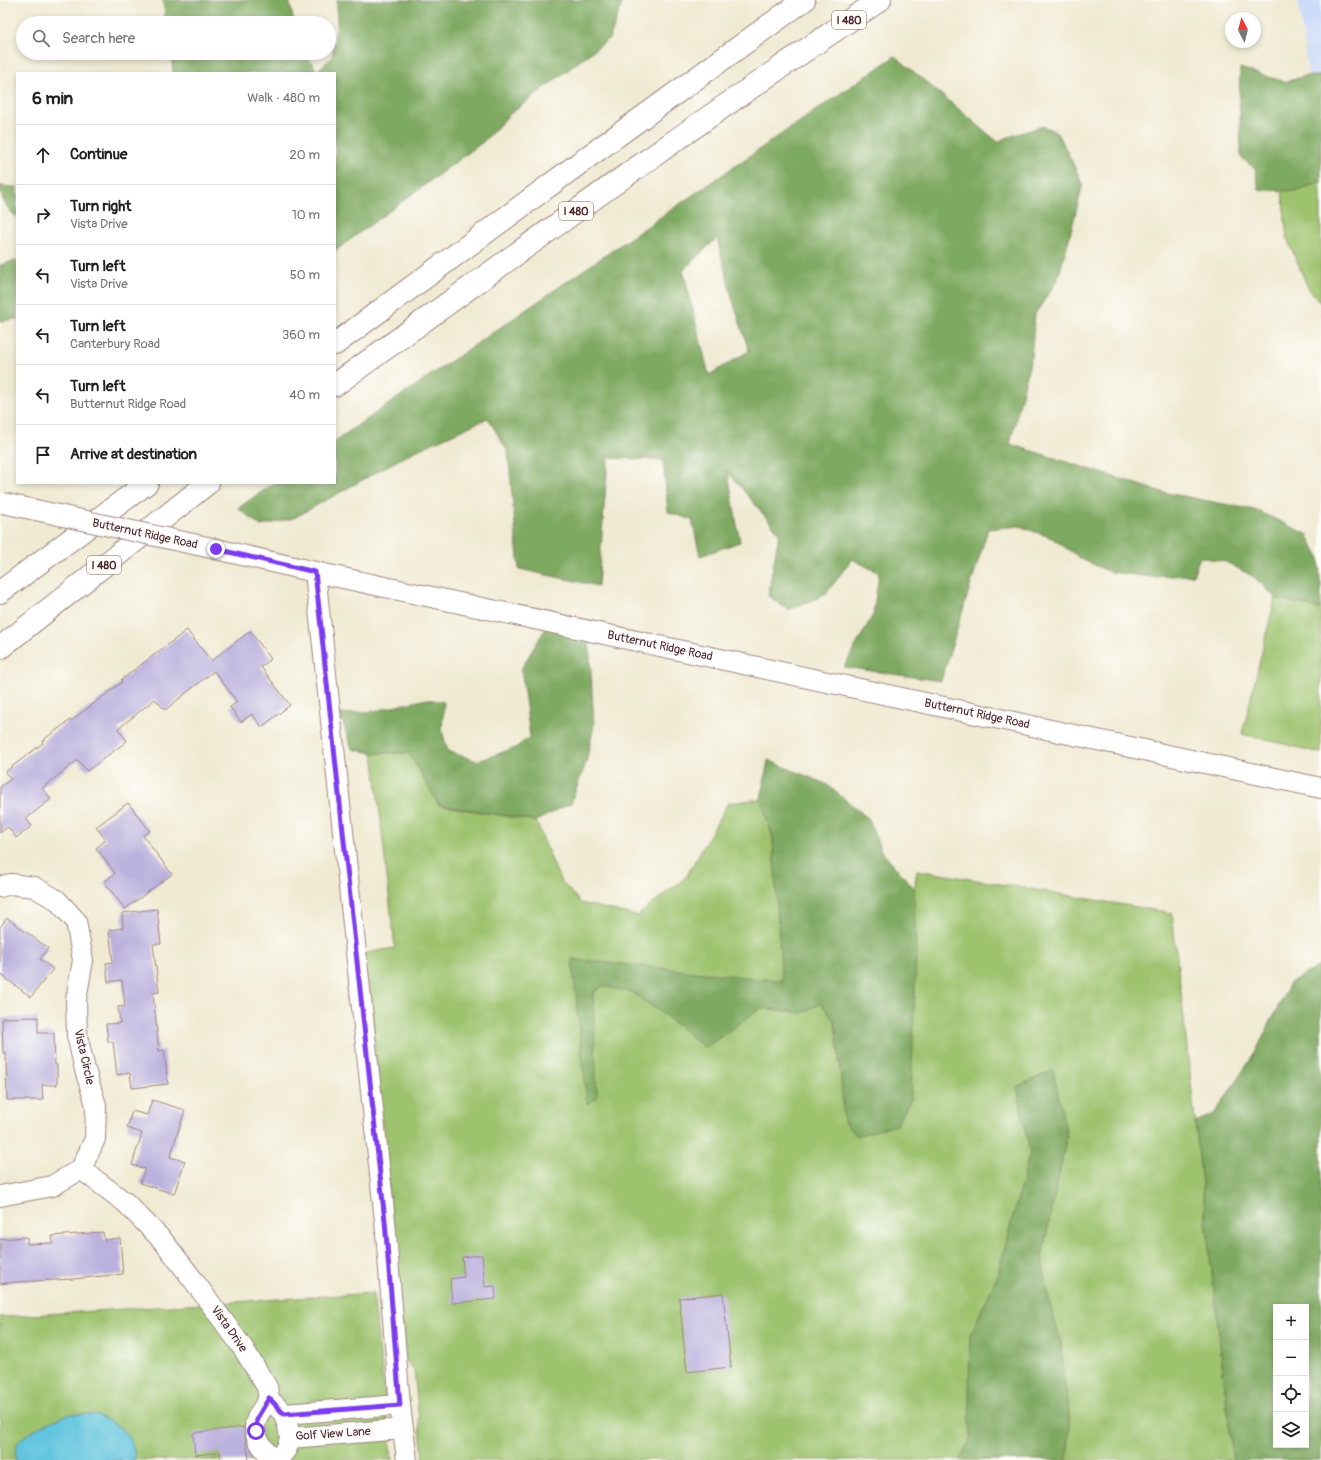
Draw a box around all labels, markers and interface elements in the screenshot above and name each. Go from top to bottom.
road number: I 480 [832,11,866,29]
north arrow [1225,12,1261,48]
search box [16,16,336,60]
icon: search [30,27,52,49]
text: Search here [62,29,135,48]
text: 6 min [32,88,73,109]
text: Walk · 480 m [247,90,320,106]
icon: ahead [32,144,54,166]
text: Continue [70,145,128,164]
text: 20 m [289,147,320,163]
text: Turn right [70,197,131,216]
road number: I 480 [559,202,593,220]
icon: right [32,204,54,226]
text: 10 m [292,207,320,223]
text: Vista Drive [70,216,128,232]
text: Turn left [70,257,126,276]
icon: left [32,264,54,286]
text: 50 m [290,267,320,283]
text: Vista Drive [70,276,128,292]
text: Turn left [70,317,126,336]
icon: left [32,324,54,346]
text: 360 m [282,327,320,343]
text: Canterbury Road [70,336,160,352]
text: Turn left [70,377,126,396]
icon: left [32,384,54,406]
text: 40 m [289,387,320,403]
text: Butternut Ridge Road [70,396,186,412]
icon: arrive [32,444,54,466]
text: Arrive at destination [70,445,197,464]
street label: Butternut Ridge Road [91,516,199,553]
route end [207,540,225,558]
road number: I 480 [87,556,121,574]
street label: Butternut Ridge Road [606,628,714,665]
street label: Butternut Ridge Road [923,696,1031,733]
street label: Vista Circle [70,1028,98,1086]
street label: Vista Drive [208,1303,250,1355]
map controls [1273,1304,1309,1448]
button: + [1273,1304,1309,1340]
button: − [1273,1340,1309,1376]
button: locate [1273,1376,1309,1412]
button: layers [1273,1412,1309,1448]
route start [247,1422,265,1440]
street label: Golf View Lane [295,1424,371,1444]

